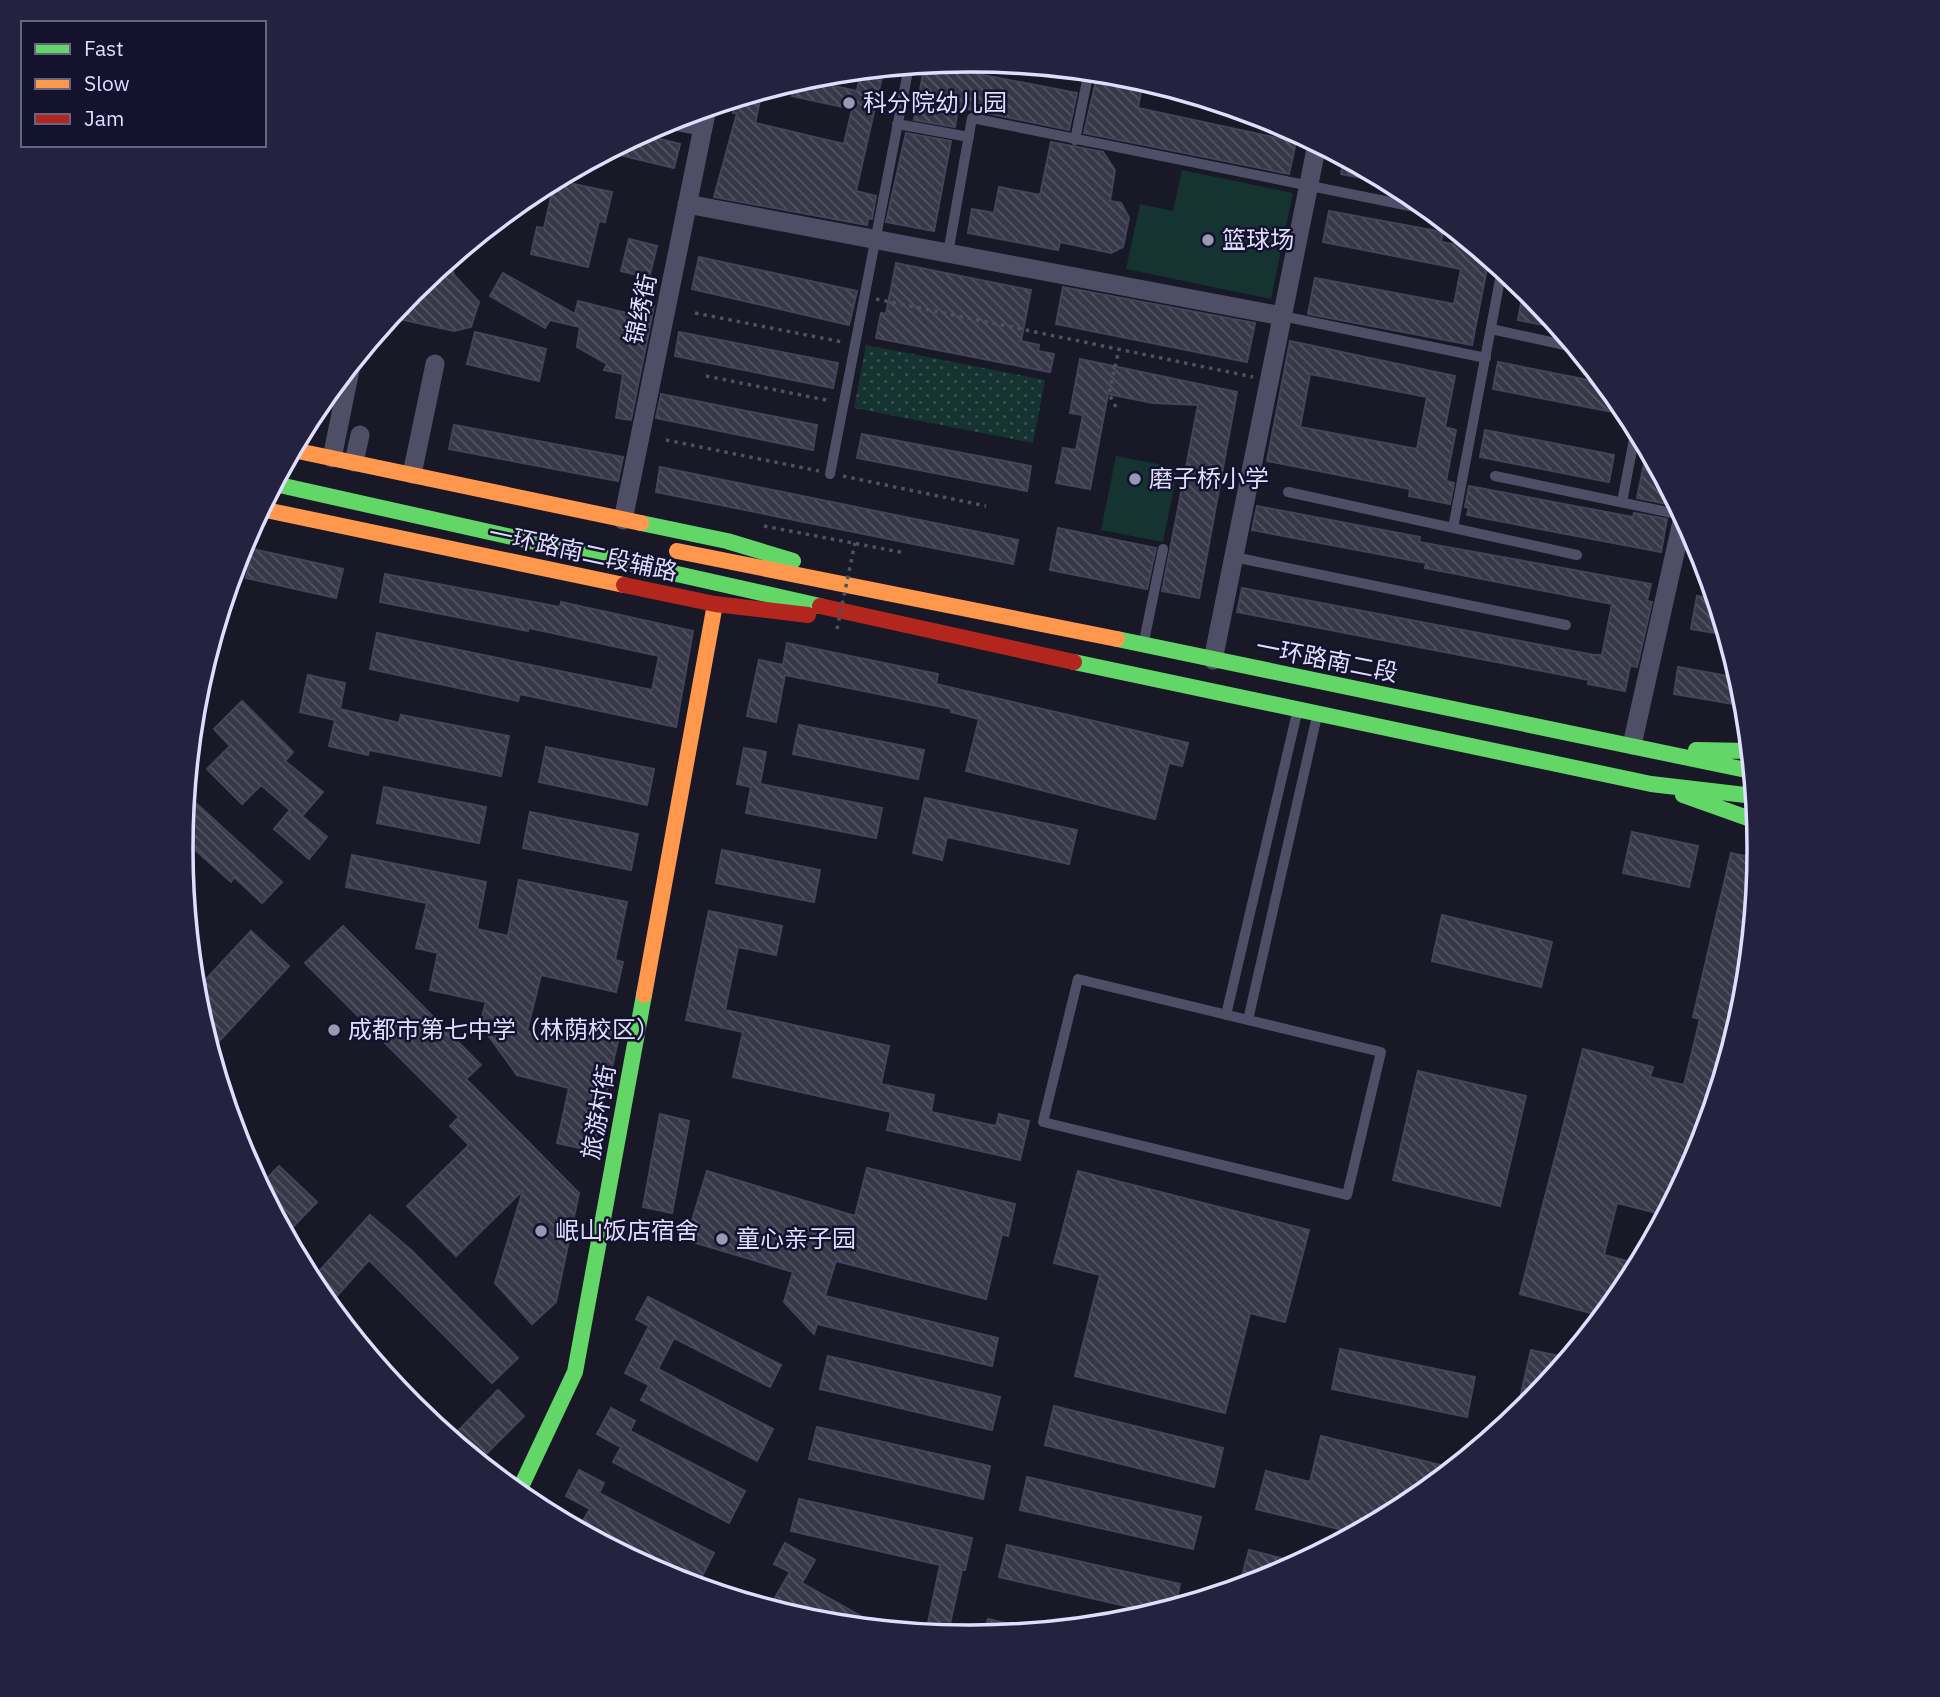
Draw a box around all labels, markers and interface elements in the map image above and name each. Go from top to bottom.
legend [21,21,266,147]
text: Fast [84,34,124,62]
text: Slow [84,69,130,97]
place label: 科分院幼儿园 [863,86,1007,118]
marker: 科分院幼儿园 [841,95,857,111]
text: Jam [84,104,124,132]
place label: 篮球场 [1222,223,1294,255]
marker: 篮球场 [1200,232,1216,248]
street label: 锦绣街 [617,270,663,347]
place label: 磨子桥小学 [1149,462,1269,494]
marker: 磨子桥小学 [1127,471,1143,487]
street label: 一环路南二段辅路 [486,516,680,588]
street label: 一环路南二段 [1253,630,1401,688]
place label: 成都市第七中学（林荫校区） [348,1013,660,1045]
marker: 成都市第七中学（林荫校区） [326,1022,342,1038]
street label: 旅游村街 [574,1062,622,1162]
place label: 岷山饭店宿舍 [555,1214,699,1246]
place label: 童心亲子园 [736,1222,856,1254]
marker: 岷山饭店宿舍 [533,1223,549,1239]
marker: 童心亲子园 [714,1231,730,1247]

